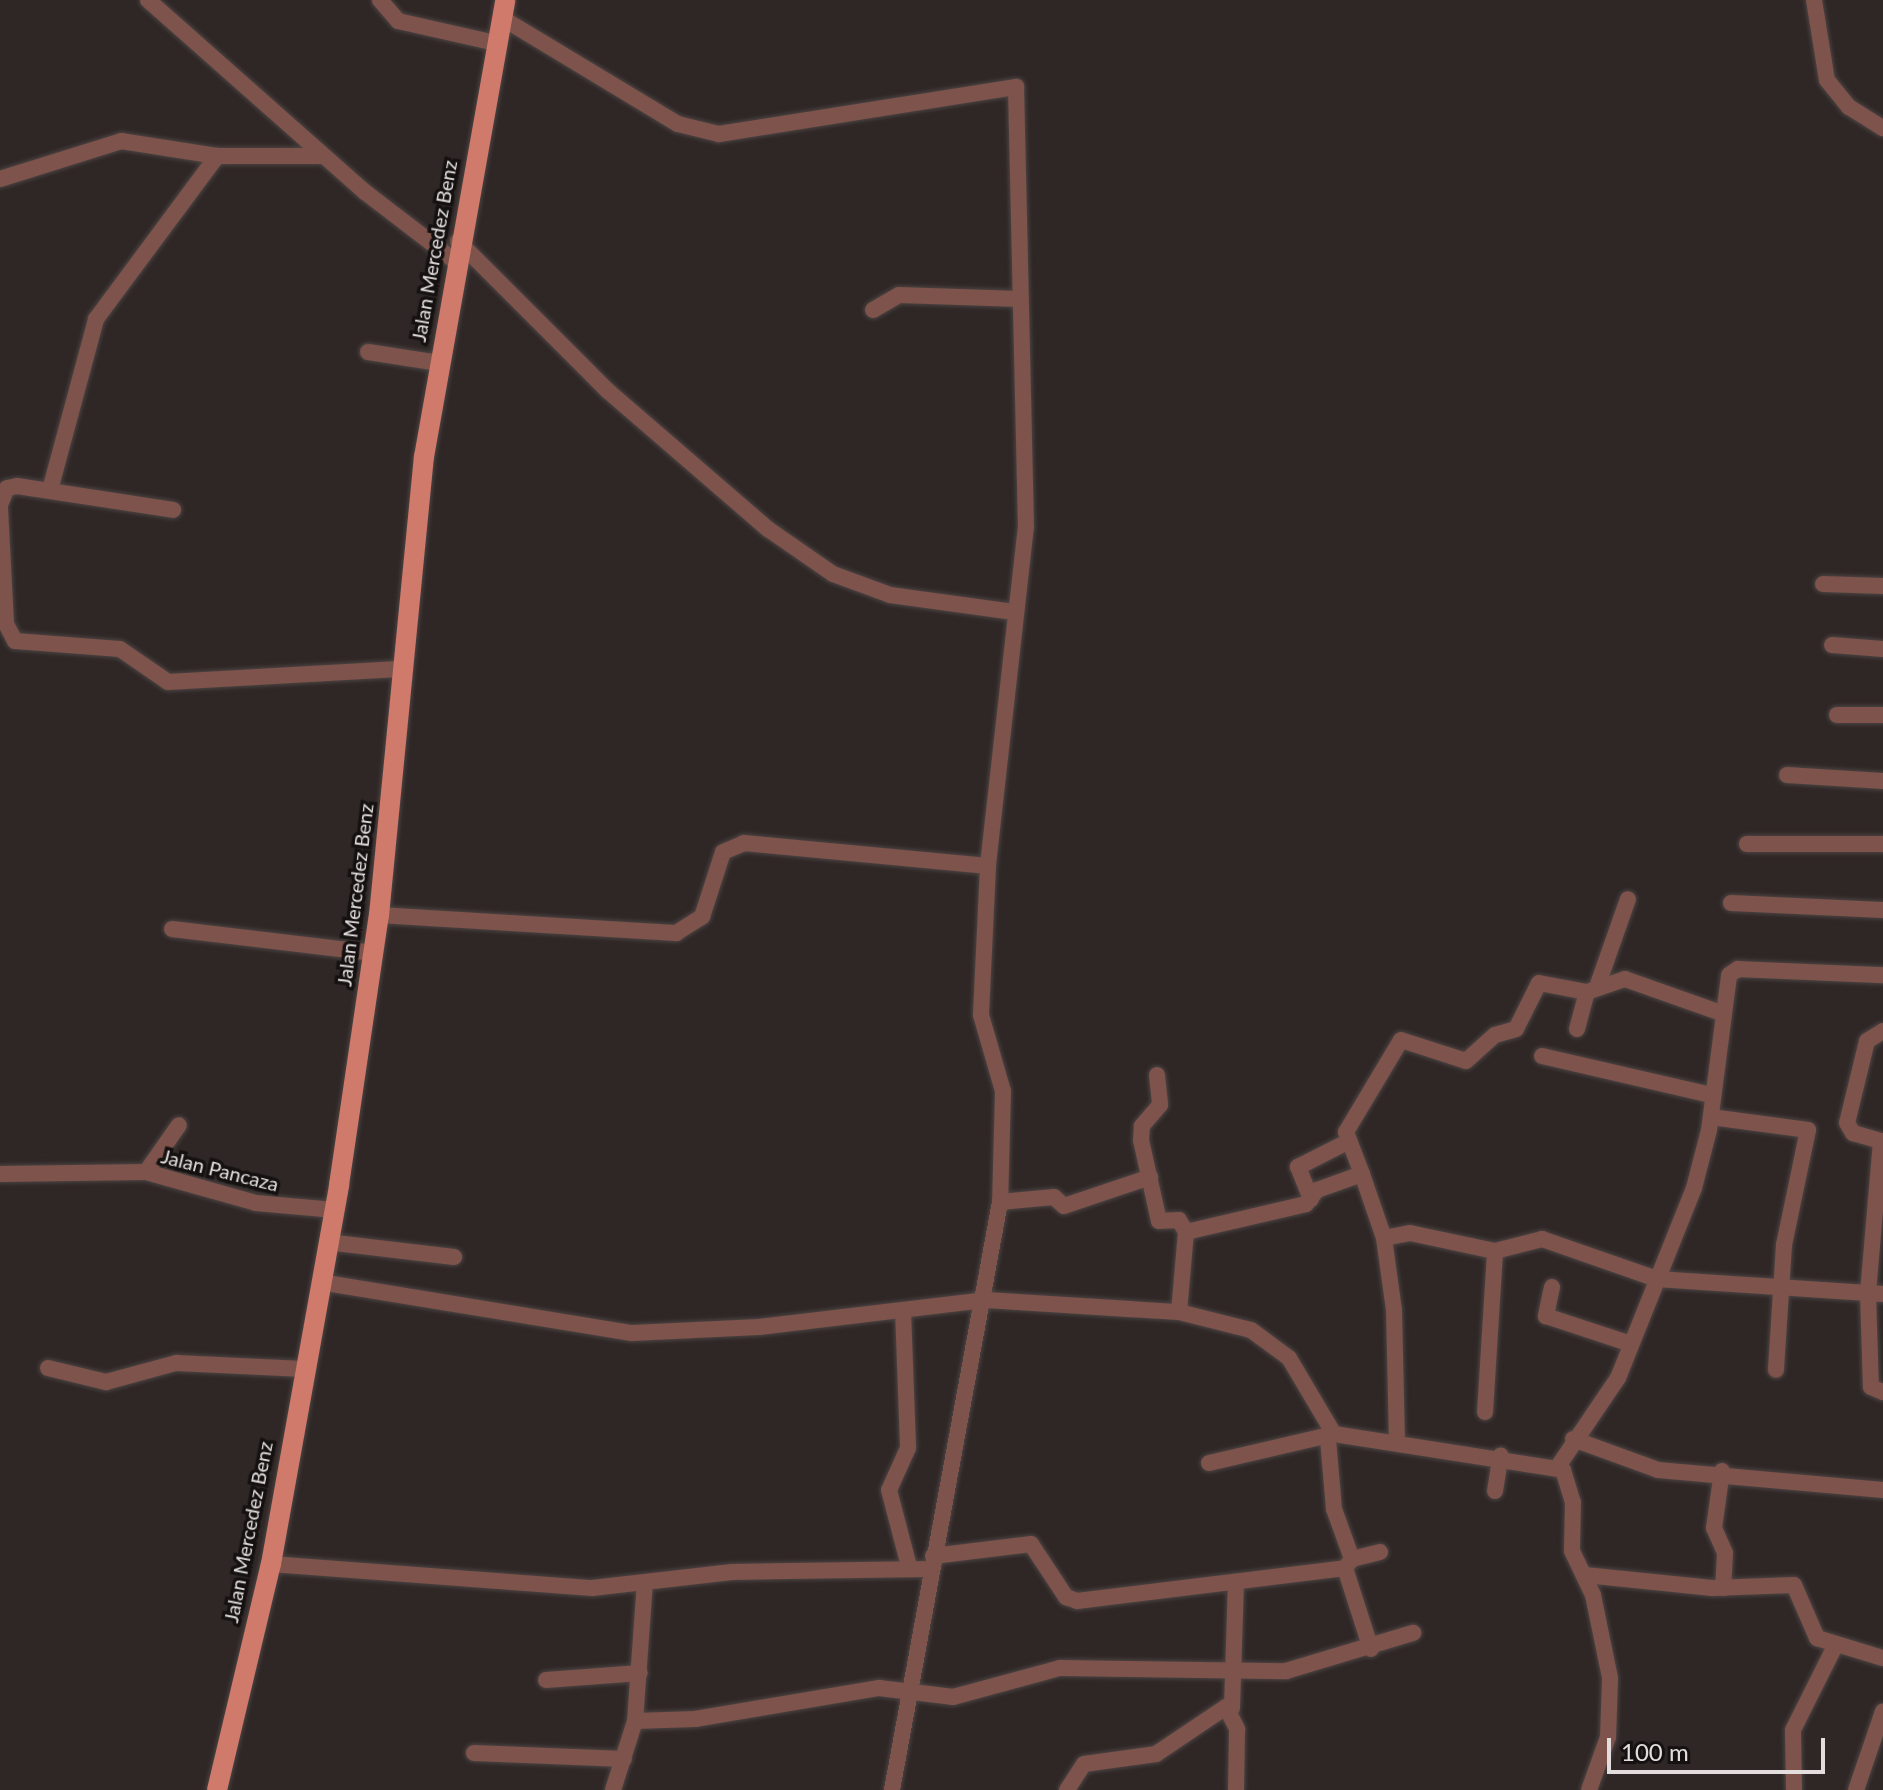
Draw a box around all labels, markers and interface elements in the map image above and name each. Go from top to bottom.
street label: Jalan Mercedez Benz [406,158,462,344]
street label: Jalan Mercedez Benz [332,802,378,988]
street label: Jalan Pancaza [159,1144,281,1196]
street label: Jalan Mercedez Benz [219,1439,277,1625]
scale bar [1611,1722,1829,1772]
text: 100 m [1621,1737,1689,1766]

